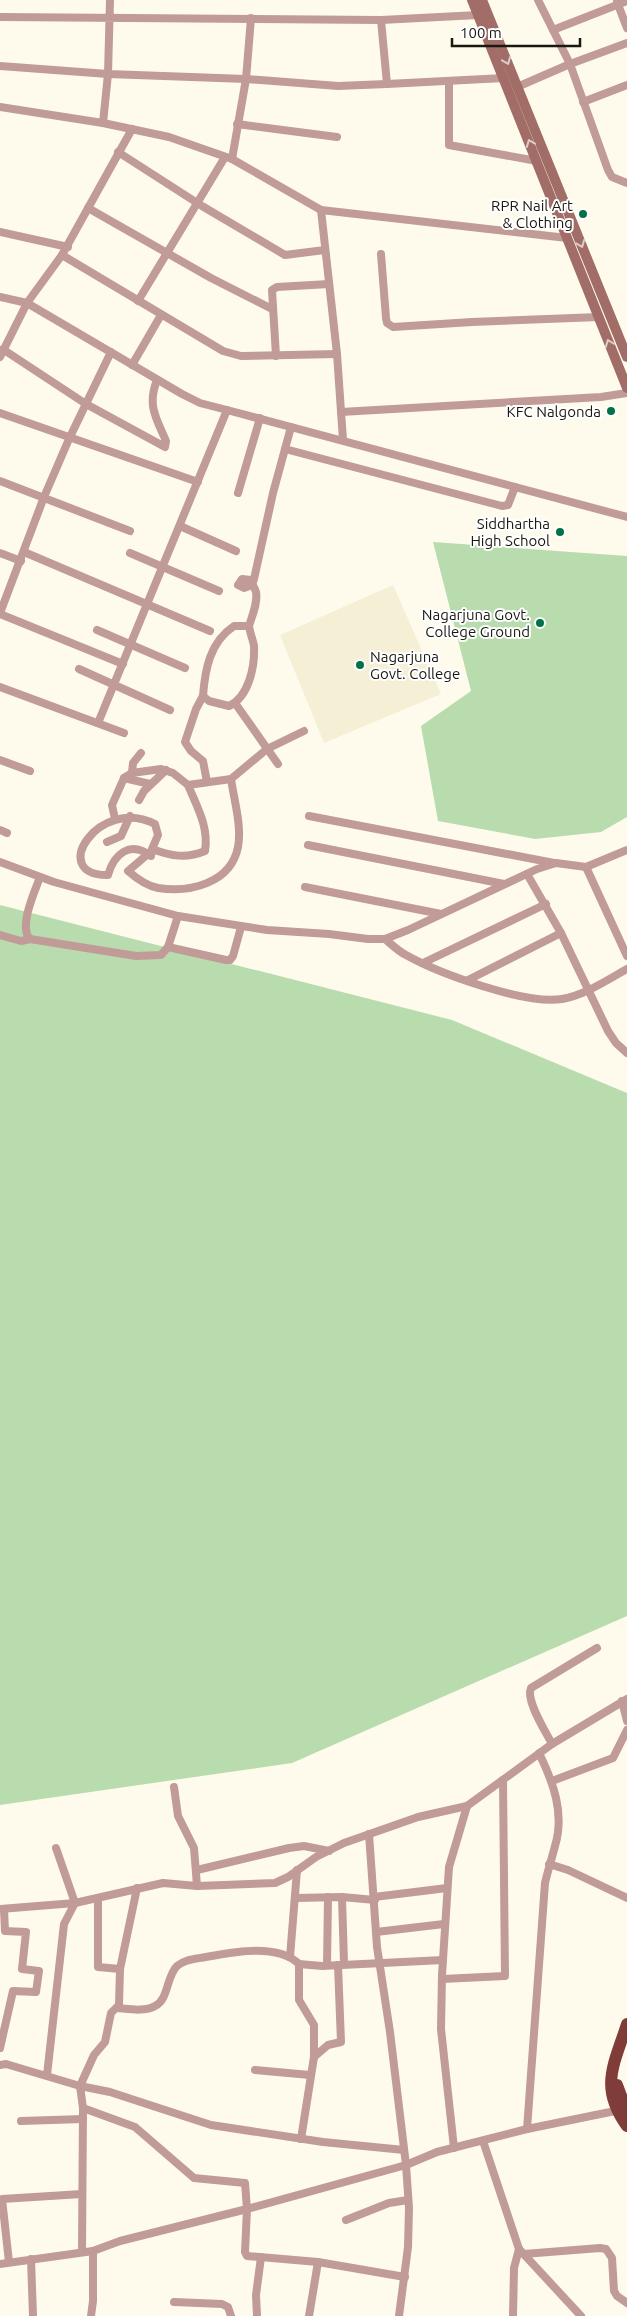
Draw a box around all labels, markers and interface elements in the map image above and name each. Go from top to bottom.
scale bar [452,15,580,47]
text: 100 m [460,24,502,41]
one-way arrow [501,57,511,65]
one-way arrow [525,139,536,148]
place label: RPR Nail Art & Clothing [491,197,573,231]
marker: RPR Nail Art & Clothing [577,208,589,220]
one-way arrow [575,239,586,248]
one-way arrow [605,339,615,348]
place label: KFC Nalgonda [507,403,601,420]
marker: KFC Nalgonda [605,405,617,417]
place label: Siddhartha High School [470,515,550,549]
marker: Siddhartha High School [554,526,566,538]
place label: Nagarjuna Govt. College Ground [422,606,530,640]
marker: Nagarjuna Govt. College Ground [534,617,546,629]
place label: Nagarjuna Govt. College [370,648,460,682]
marker: Nagarjuna Govt. College [354,659,366,671]

